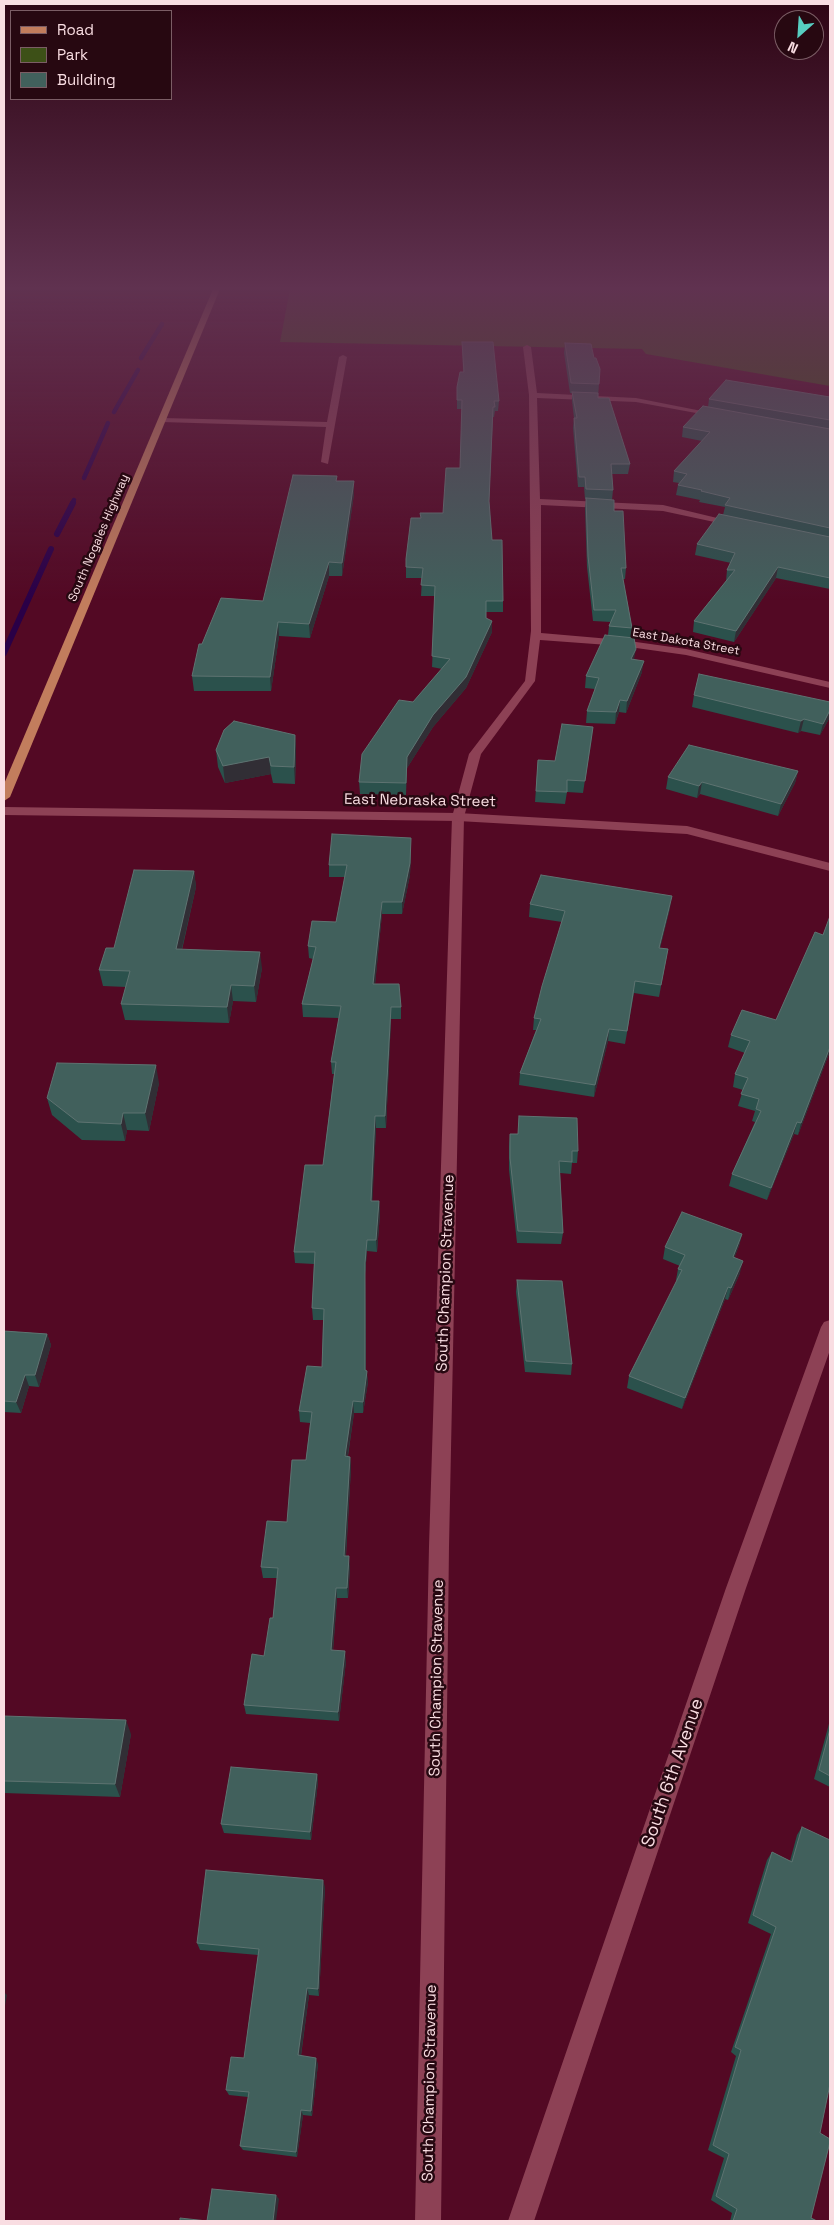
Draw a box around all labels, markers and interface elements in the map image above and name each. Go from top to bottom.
legend [10,10,172,100]
north arrow [774,10,824,60]
text: Road [57,20,94,39]
text: N [785,37,801,58]
text: Park [57,45,88,64]
text: Building [57,70,116,89]
street label: South Nogales Highway [66,472,132,604]
street label: East Dakota Street [631,625,741,659]
street label: East Nebraska Street [344,791,496,811]
street label: South Champion Stravenue [434,1174,458,1372]
street label: South Champion Stravenue [426,1579,448,1777]
street label: South 6th Avenue [637,1696,709,1850]
street label: South Champion Stravenue [419,1984,441,2182]

